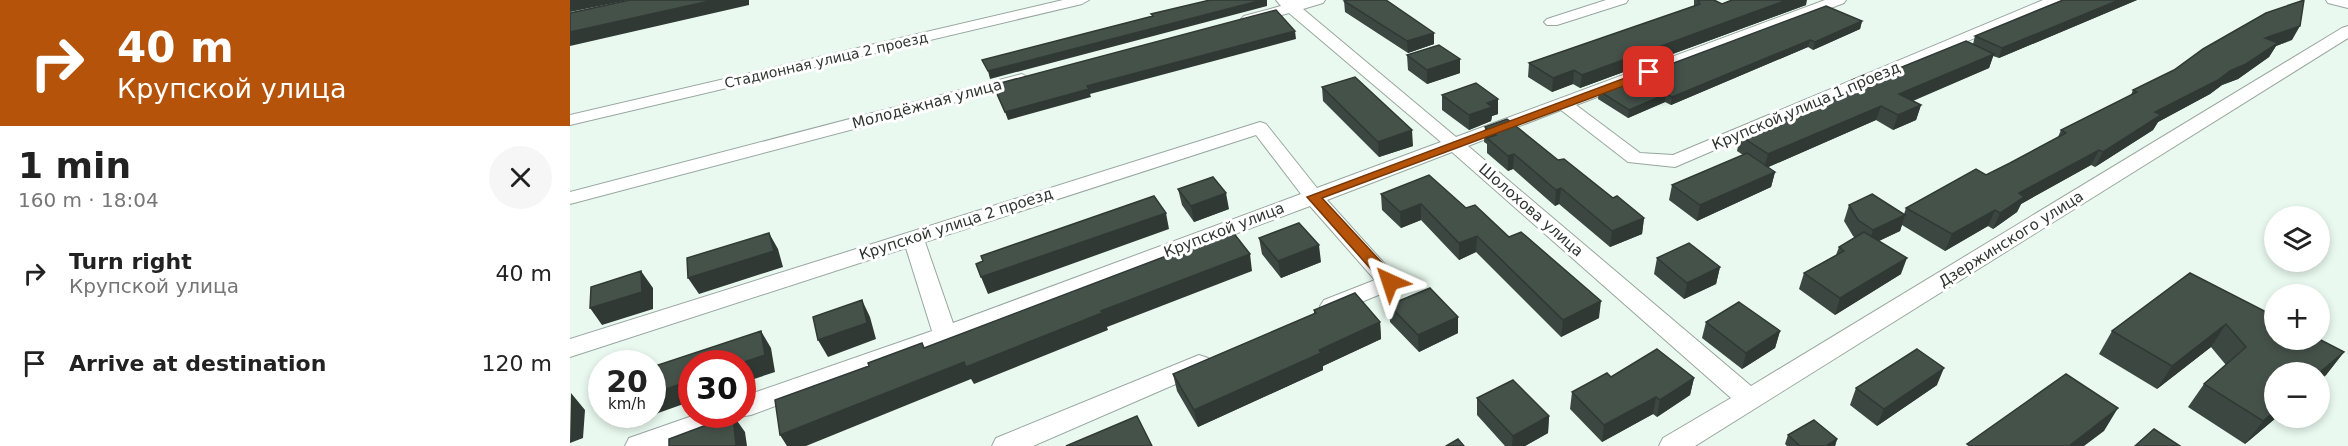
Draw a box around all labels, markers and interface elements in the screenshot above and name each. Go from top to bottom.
text: 40 m [117,23,234,72]
icon: right [18,24,96,102]
street label: Стадионная улица 2 проезд [723,29,929,91]
pin [1623,46,1674,97]
icon: arrive [1632,55,1665,88]
street label: Крупской улица 1 проезд [1709,58,1903,154]
text: Крупской улица [117,73,346,104]
street label: Молодёжная улица [850,75,1004,133]
text: 1 min [18,145,131,186]
button: close [489,146,552,209]
street label: Шолохова улица [1475,160,1587,260]
street label: Крупской улица 2 проезд [857,184,1055,264]
street label: Дзержинского улица [1935,187,2087,291]
text: 160 m · 18:04 [18,188,159,212]
street label: Крупской улица [1161,199,1287,261]
map controls [2264,206,2330,428]
button: layers [2264,206,2330,272]
text: Turn right [69,249,192,274]
position arrow [1358,250,1422,314]
icon: right [18,257,51,290]
text: 40 m [496,261,552,286]
text: Крупской улица [69,274,239,298]
button: + [2264,284,2330,350]
icon: arrive [18,347,51,380]
speed limit sign: 30 [678,350,756,428]
text: Arrive at destination [69,351,326,376]
text: 120 m [482,351,552,376]
button: − [2264,362,2330,428]
text: 20 [606,364,648,399]
text: km/h [608,395,646,413]

